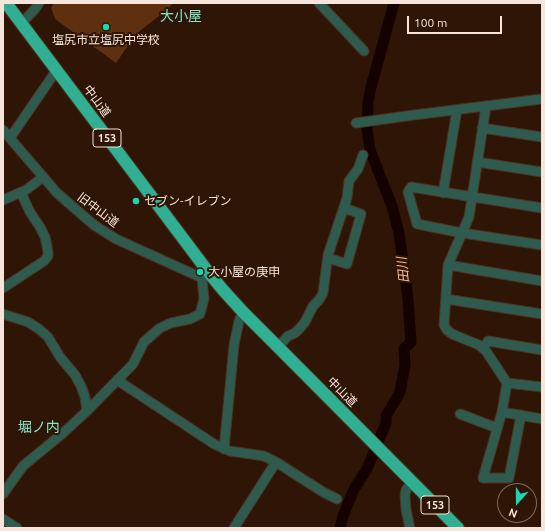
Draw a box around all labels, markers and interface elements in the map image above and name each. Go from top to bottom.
district label: 大小屋 [160,8,202,24]
scale bar [409,8,504,34]
text: 100 m [414,16,447,29]
marker: 塩尻市立塩尻中学校 [101,22,111,32]
place label: 塩尻市立塩尻中学校 [52,33,160,47]
street label: 中山道 [80,82,114,120]
road number: 153 [93,129,121,147]
street label: 旧中山道 [74,190,122,230]
place label: セブン-イレブン [144,194,231,208]
marker: セブン-イレブン [131,196,141,206]
water label: 田川 [394,256,412,284]
place label: 大小屋の庚申 [208,265,280,279]
marker: 大小屋の庚申 [195,267,205,277]
street label: 中山道 [324,374,360,410]
district label: 堀ノ内 [18,419,60,435]
north arrow [497,483,537,523]
road number: 153 [421,496,449,514]
text: N [507,506,519,520]

